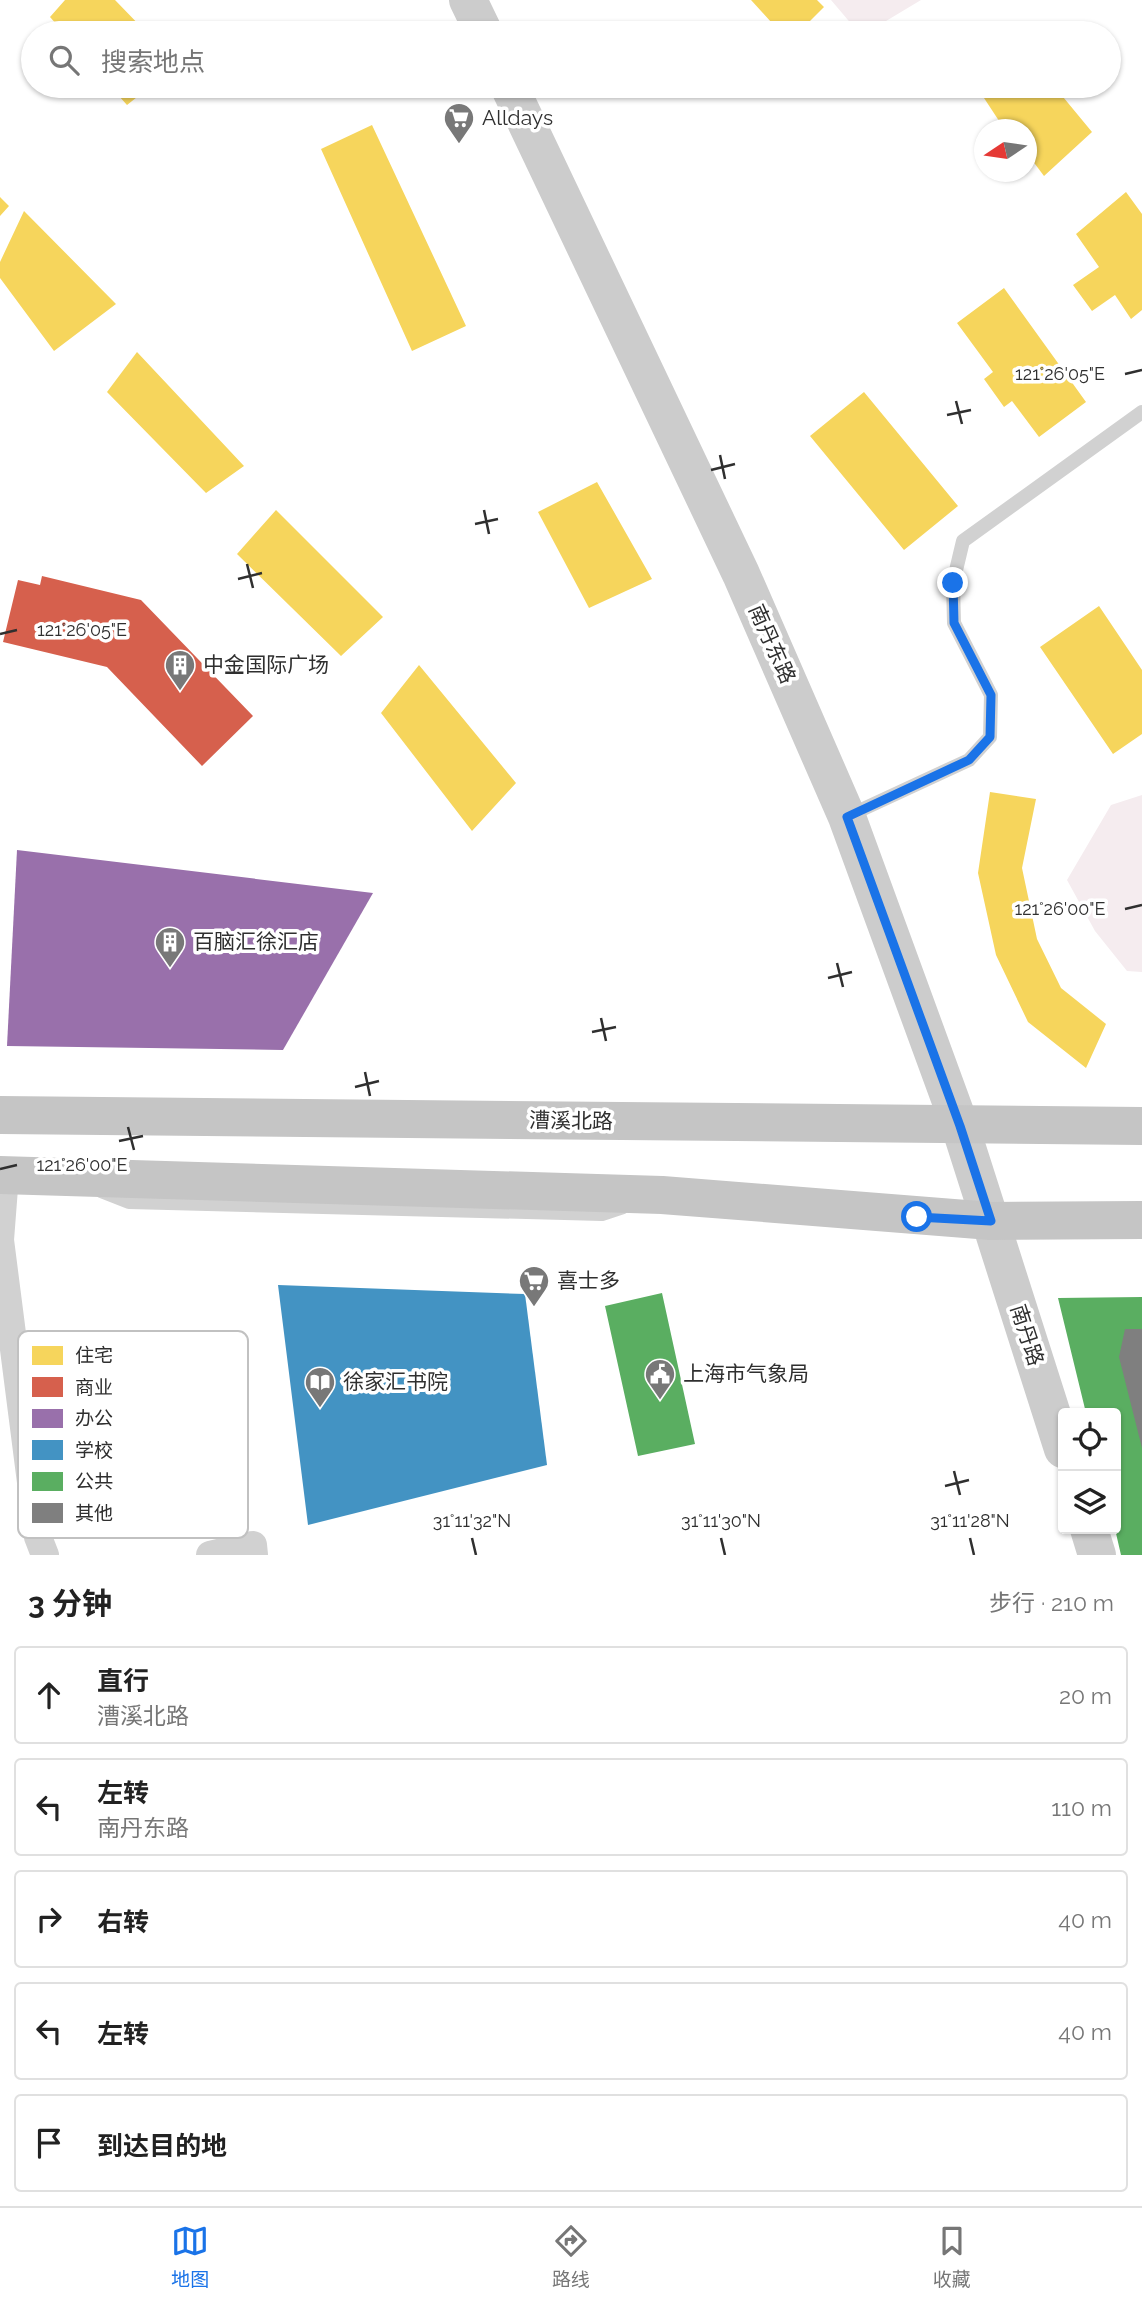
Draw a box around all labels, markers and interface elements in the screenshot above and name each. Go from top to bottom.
search box [21,21,1121,98]
icon: search [45,41,83,79]
text: 搜索地点 [101,47,205,77]
supermarket icon: Alldays [442,101,476,145]
place label: Alldays [482,105,553,130]
north arrow [974,119,1037,182]
text: 121°26'05"E [1015,363,1105,384]
route end [937,567,968,598]
street label: 南丹东路 [744,600,801,687]
text: 121°26'05"E [37,619,127,640]
building icon: 中金国际广场 [163,648,197,692]
place label: 中金国际广场 [203,652,329,677]
text: 121°26'00"E [1015,898,1106,919]
building icon: 百脑汇徐汇店 [153,925,187,969]
place label: 百脑汇徐汇店 [193,929,319,954]
street label: 漕溪北路 [529,1107,613,1134]
text: 121°26'00"E [37,1154,128,1175]
route start [901,1201,932,1232]
supermarket icon: 喜士多 [517,1264,551,1308]
place label: 喜士多 [557,1268,620,1293]
street label: 南丹路 [1006,1301,1049,1369]
legend [18,1331,248,1538]
text: 住宅 [75,1344,113,1366]
public building icon: 上海市气象局 [643,1357,677,1401]
place label: 上海市气象局 [683,1361,809,1386]
library icon: 徐家汇书院 [303,1365,337,1409]
place label: 徐家汇书院 [343,1369,448,1394]
text: 商业 [75,1376,113,1398]
text: 办公 [75,1407,113,1429]
map controls [1058,1408,1121,1534]
button: locate [1058,1408,1121,1471]
text: 学校 [75,1439,113,1461]
text: 公共 [75,1470,113,1492]
button: layers [1058,1471,1121,1534]
text: 其他 [75,1502,113,1524]
text: 31°11'32"N [433,1510,511,1531]
text: 31°11'30"N [681,1510,761,1531]
text: 31°11'28"N [930,1510,1010,1531]
text: 3 分钟 [28,1586,112,1621]
text: 步行 · 210 m [989,1589,1114,1616]
text: 直行 [97,1666,149,1696]
icon: ahead [30,1676,68,1714]
text: 20 m [1059,1682,1112,1709]
text: 漕溪北路 [97,1702,189,1729]
text: 左转 [97,1778,149,1808]
icon: left [30,1788,68,1826]
text: 110 m [1051,1794,1112,1821]
text: 南丹东路 [97,1814,189,1841]
icon: right [30,1900,68,1938]
text: 40 m [1058,1906,1112,1933]
text: 右转 [97,1907,149,1937]
icon: left [30,2012,68,2050]
text: 40 m [1058,2018,1112,2045]
text: 左转 [97,2019,149,2049]
icon: arrive [30,2124,68,2162]
text: 到达目的地 [97,2131,227,2161]
tab: 地图 [171,2222,209,2291]
tab: 路线 [552,2222,590,2291]
tab: 收藏 [933,2222,971,2291]

